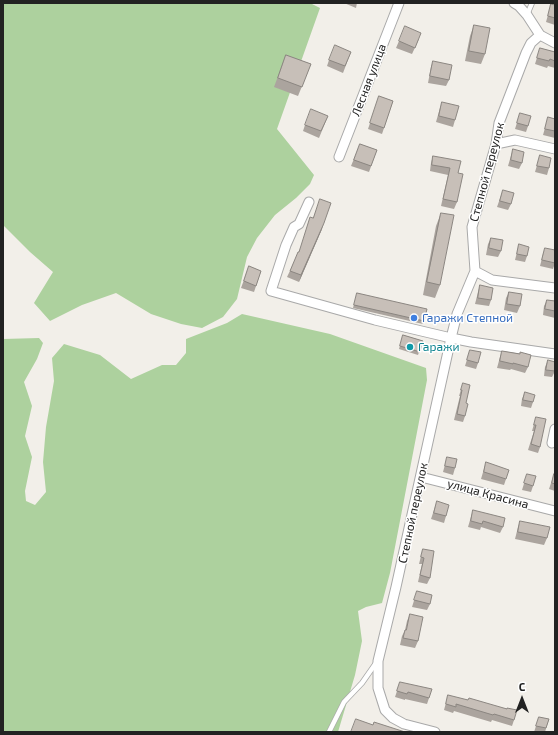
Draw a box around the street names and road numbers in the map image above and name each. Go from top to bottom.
street label: Лесная улица [349,42,389,118]
street label: Степной переулок [467,121,507,223]
street label: Степной переулок [395,461,431,565]
street label: улица Красина [446,476,530,512]

